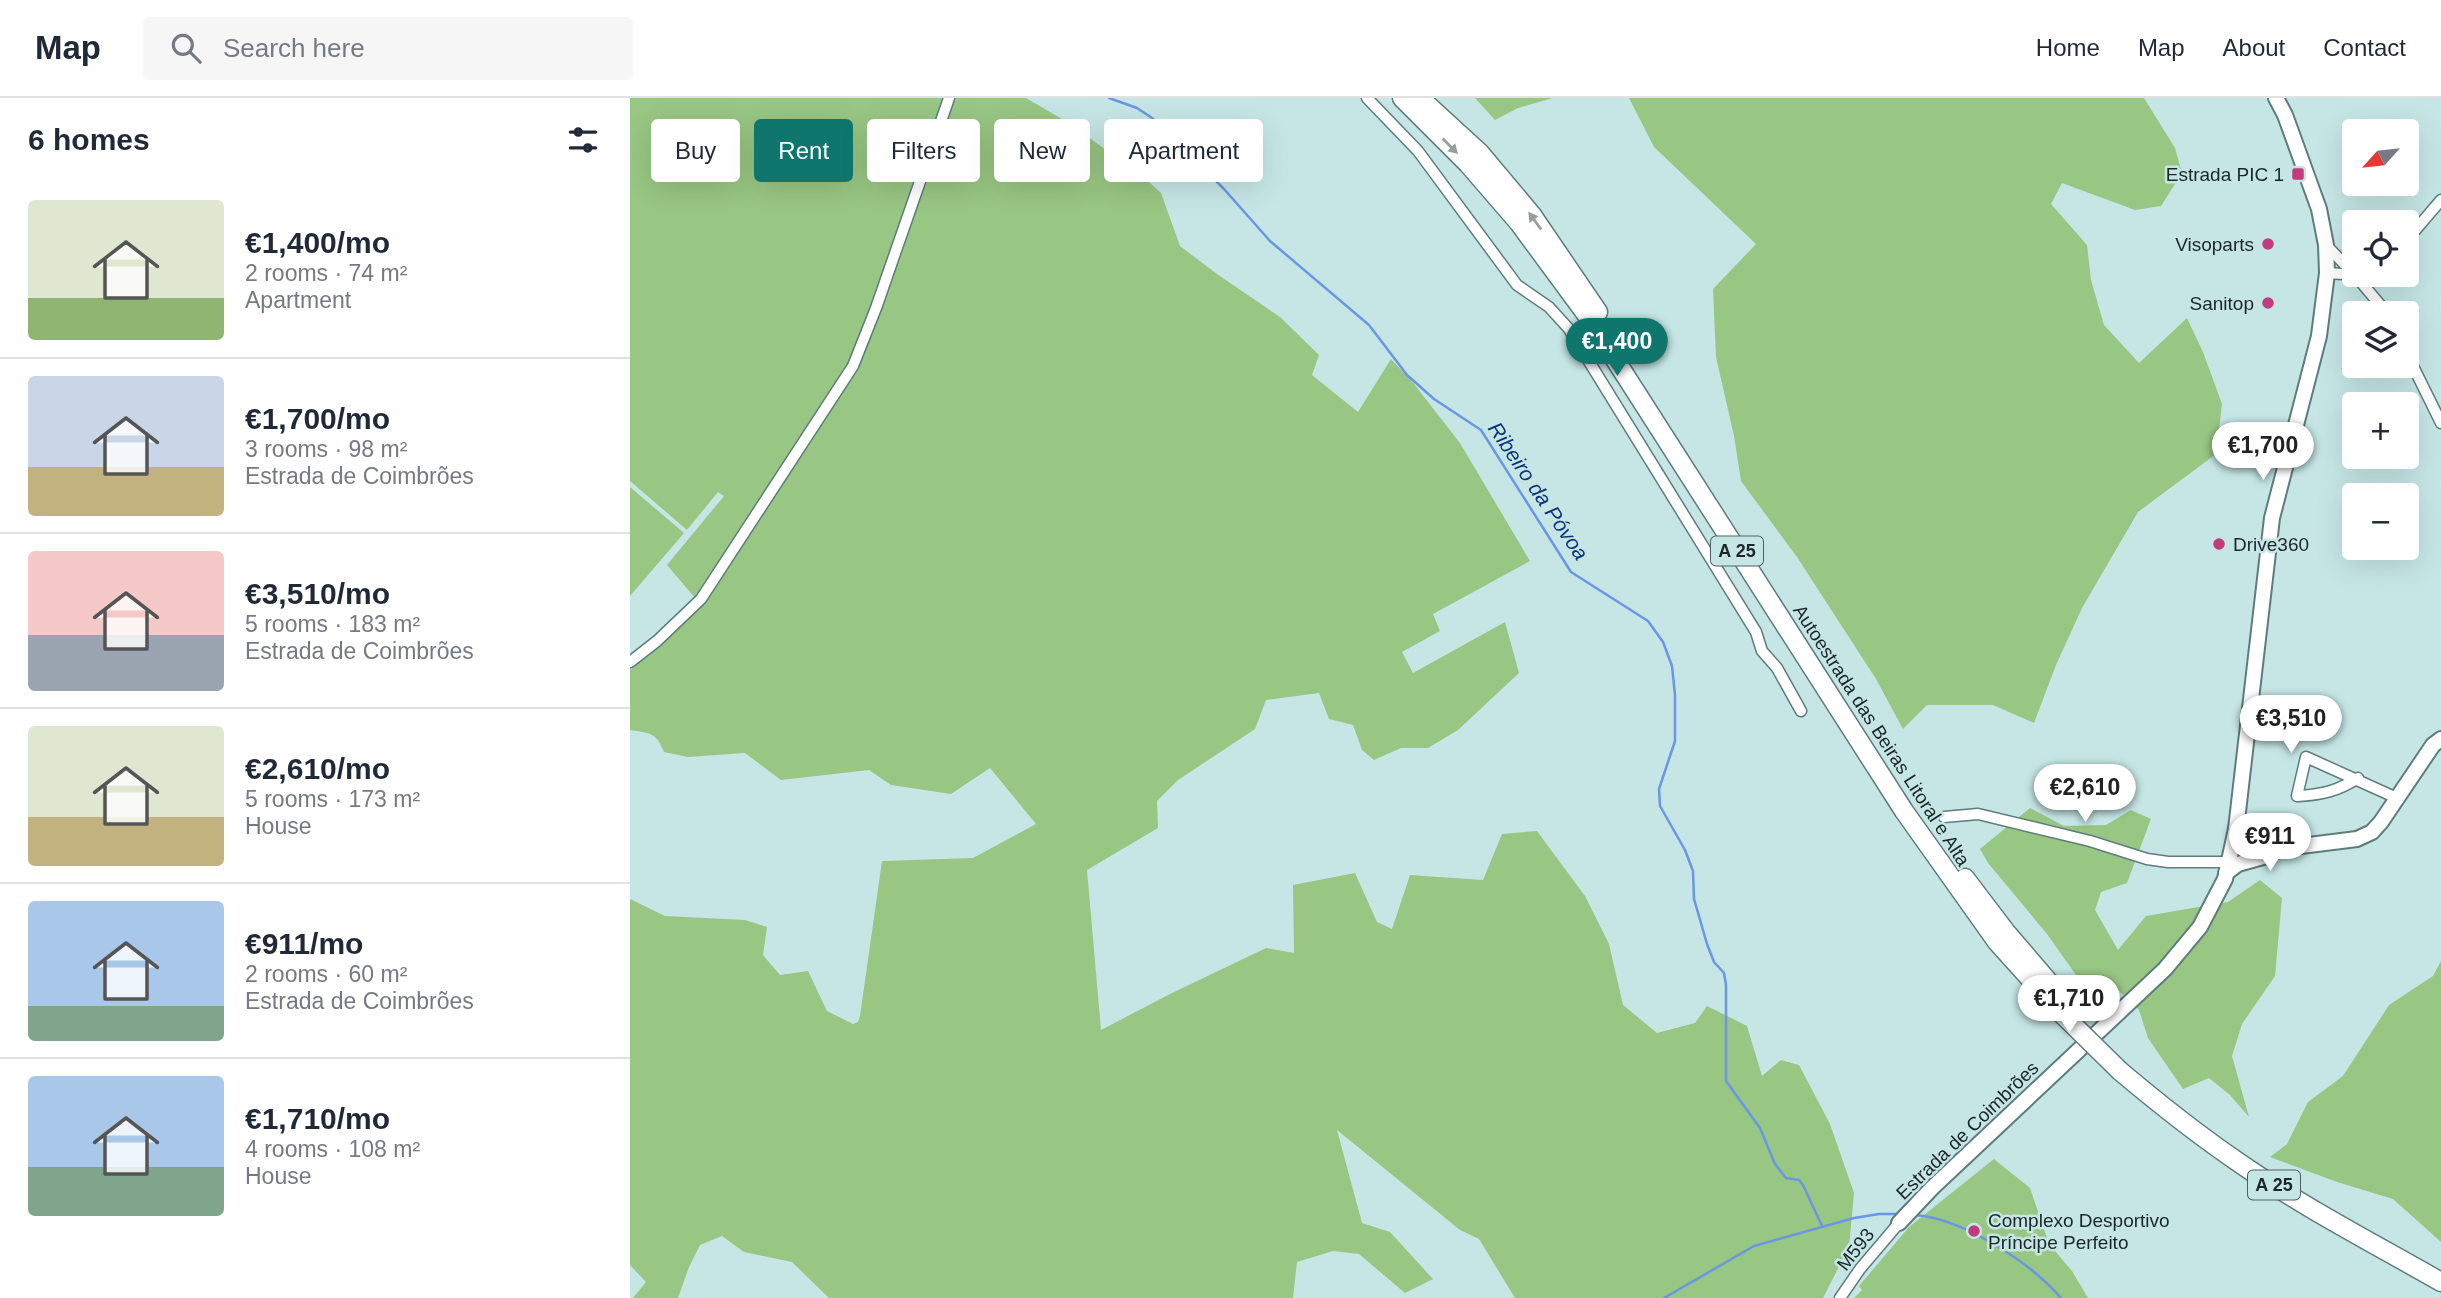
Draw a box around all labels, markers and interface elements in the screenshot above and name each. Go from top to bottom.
search box [143,17,633,80]
text: Map [35,29,101,66]
icon: search [167,29,205,67]
text: Search here [223,33,365,63]
text: Home [2036,34,2100,61]
text: Map [2138,34,2185,61]
text: About [2223,34,2285,61]
text: Contact [2323,34,2406,61]
chip: Buy [651,119,740,182]
chip: Rent [754,119,853,182]
chip: Filters [867,119,980,182]
chip: New [994,119,1090,182]
chip: Apartment [1104,119,1263,182]
north arrow [2342,119,2418,196]
map controls [2342,119,2419,560]
icon: filters [564,121,602,159]
text: 6 homes [28,123,150,156]
one-way arrow [1442,138,1458,154]
place label: Estrada PIC 1 [2166,164,2284,185]
marker: Estrada PIC 1 [2290,166,2306,182]
button: locate [2342,210,2419,287]
one-way arrow [1529,212,1543,230]
text: €1,400/mo [245,226,390,259]
icon: home [84,228,168,312]
place label: Visoparts [2175,234,2254,255]
marker: Visoparts [2260,236,2276,252]
text: 2 rooms · 74 m² [245,260,407,286]
text: Apartment [245,287,351,313]
place label: Sanitop [2190,293,2254,314]
marker: Sanitop [2260,295,2276,311]
button: layers [2342,301,2419,378]
pin: €1,400 [1560,318,1674,378]
text: €1,400 [1582,328,1652,354]
button: + [2342,392,2419,469]
text: €1,700/mo [245,402,390,435]
icon: home [84,404,168,488]
water label: Ribeiro da Póvoa [1484,418,1593,564]
pin: €1,700 [2206,422,2320,482]
text: €1,700 [2228,432,2298,458]
text: 3 rooms · 98 m² [245,436,407,462]
text: Estrada de Coimbrões [245,463,474,489]
button: − [2342,483,2419,560]
place label: Drive360 [2233,534,2309,555]
road number: A 25 [1711,536,1763,565]
marker: Drive360 [2211,536,2227,552]
text: €3,510/mo [245,577,390,610]
icon: home [84,579,168,663]
street label: Autoestrada das Beiras Litoral e Alta [1789,601,1974,870]
text: 5 rooms · 183 m² [245,611,420,637]
text: Estrada de Coimbrões [245,638,474,664]
pin: €3,510 [2234,696,2348,755]
text: €3,510 [2256,705,2326,731]
text: €2,610/mo [245,752,390,785]
icon: home [84,754,168,838]
pin: €2,610 [2028,764,2142,824]
text: €2,610 [2050,774,2120,800]
text: 5 rooms · 173 m² [245,786,420,812]
text: House [245,813,311,839]
pin: €911 [2229,814,2311,873]
text: €911 [2245,823,2295,849]
text: €911/mo [245,927,363,960]
icon: home [84,929,168,1013]
text: 2 rooms · 60 m² [245,961,407,987]
pin: €1,710 [2012,976,2126,1035]
text: €1,710 [2034,985,2104,1011]
text: Estrada de Coimbrões [245,988,474,1014]
street label: Estrada de Coimbrões [1892,1057,2043,1204]
text: €1,710/mo [245,1102,390,1135]
icon: home [84,1104,168,1188]
text: 4 rooms · 108 m² [245,1136,420,1162]
text: House [245,1163,311,1189]
road number: A 25 [2248,1170,2300,1200]
place label: Complexo Desportivo Príncipe Perfeito [1988,1210,2170,1253]
marker: Complexo Desportivo Príncipe Perfeito [1966,1223,1982,1239]
street label: M593 [1832,1224,1878,1274]

